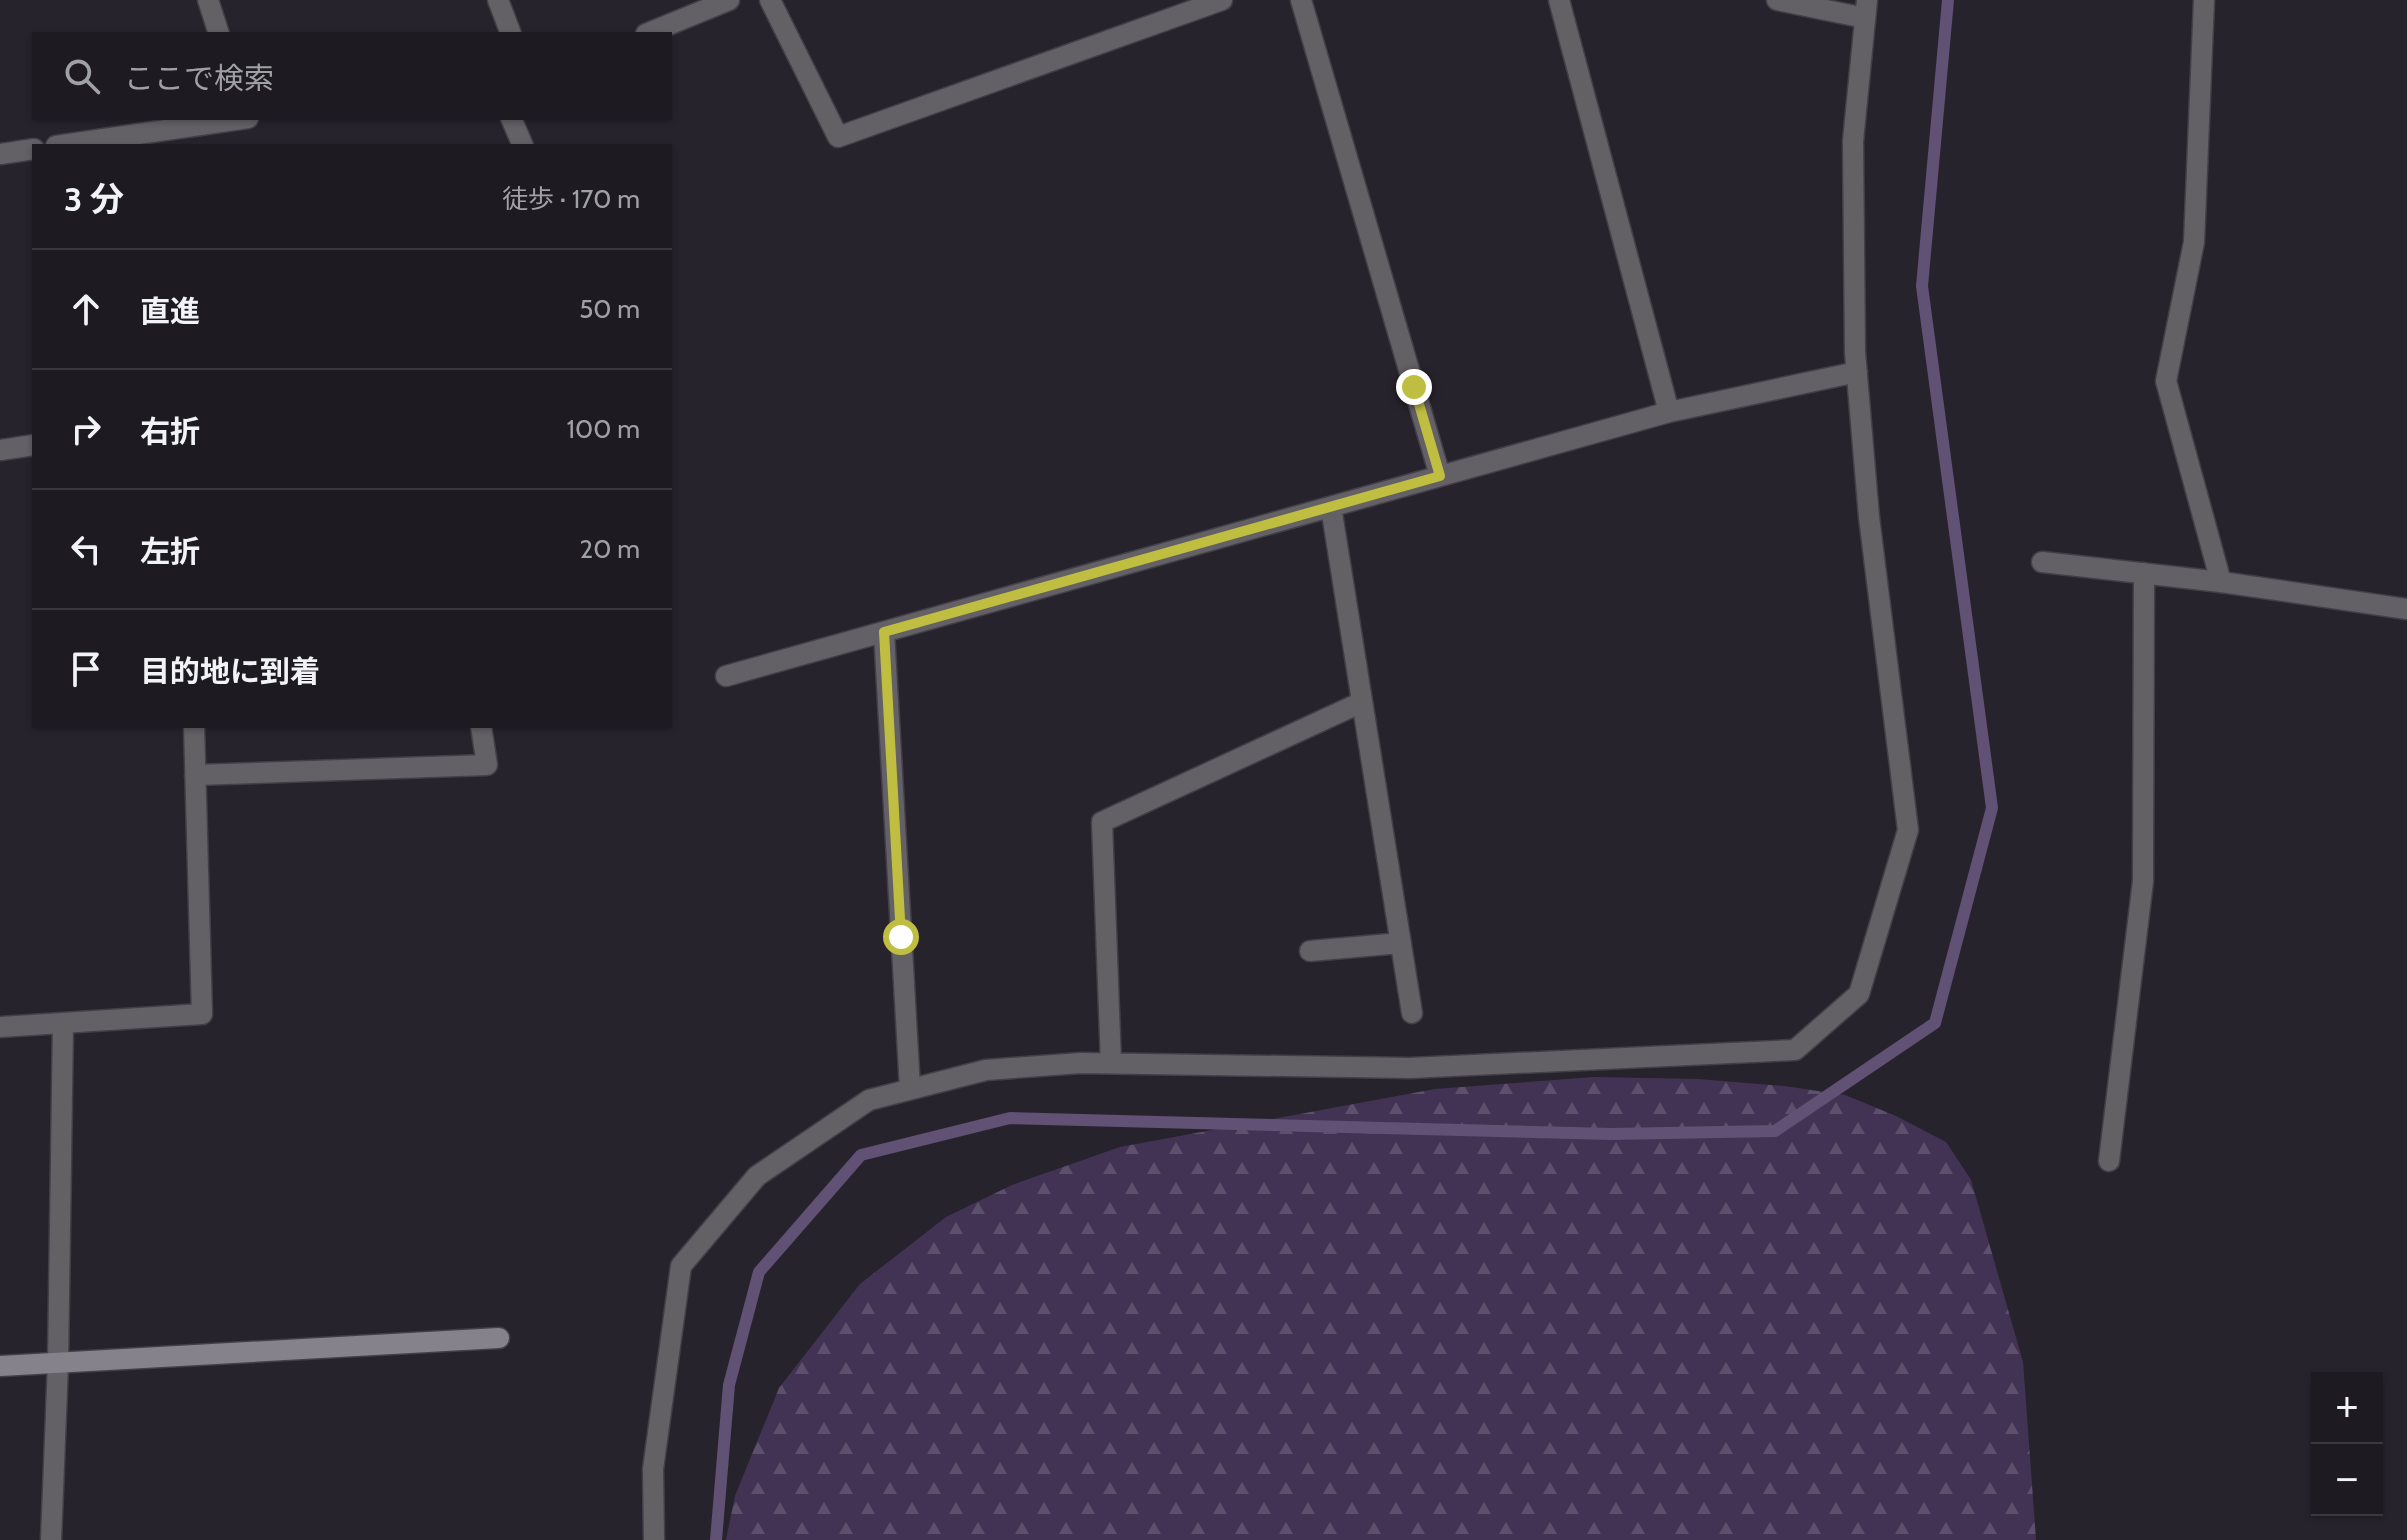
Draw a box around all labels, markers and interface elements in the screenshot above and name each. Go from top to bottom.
search box [32,32,672,120]
icon: search [60,54,104,98]
text: ここで検索 [124,60,274,97]
text: 3 分 [64,178,124,220]
text: 徒歩 · 170 m [502,183,640,215]
icon: ahead [64,287,108,331]
text: 直進 [140,293,200,330]
text: 50 m [579,293,640,325]
route end [1396,369,1432,405]
icon: right [64,407,108,451]
text: 右折 [140,413,200,450]
text: 100 m [567,413,640,445]
icon: left [64,527,108,571]
text: 左折 [140,533,200,570]
text: 20 m [580,533,640,565]
icon: arrive [64,647,108,691]
text: 目的地に到着 [140,653,320,690]
route start [883,919,919,955]
map controls [2311,1372,2383,1516]
button: + [2311,1372,2383,1444]
button: − [2311,1444,2383,1516]

